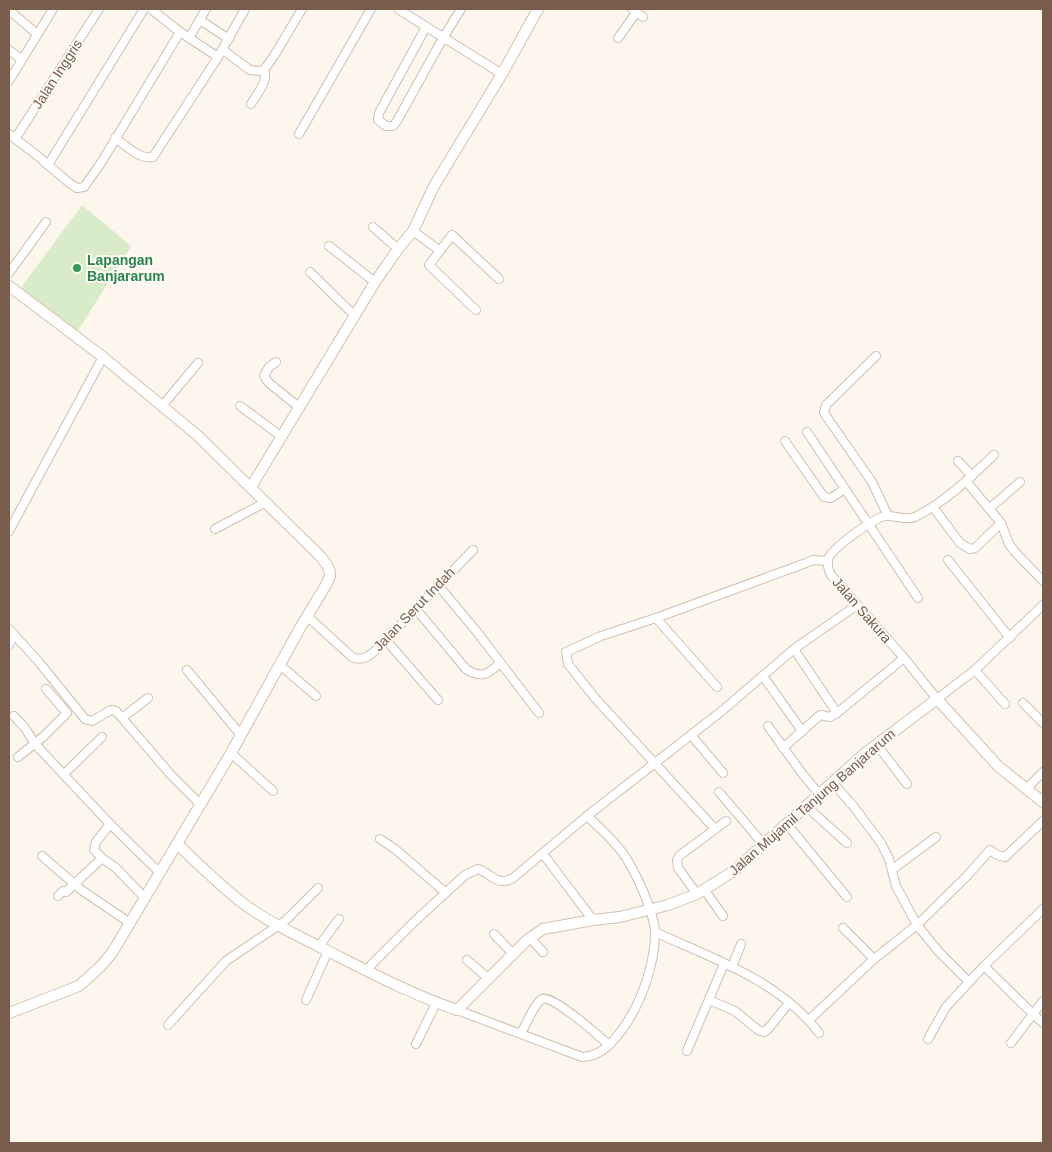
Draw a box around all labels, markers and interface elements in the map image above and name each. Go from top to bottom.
street label: Jalan Inggris [29,36,85,112]
place label: Lapangan Banjararum [87,252,165,284]
marker: Lapangan Banjararum [71,262,83,274]
street label: Jalan Serut Indah [370,564,458,654]
street label: Jalan Sakura [829,574,895,646]
street label: Jalan Mujamil Tanjung Banjararum [726,726,898,878]

